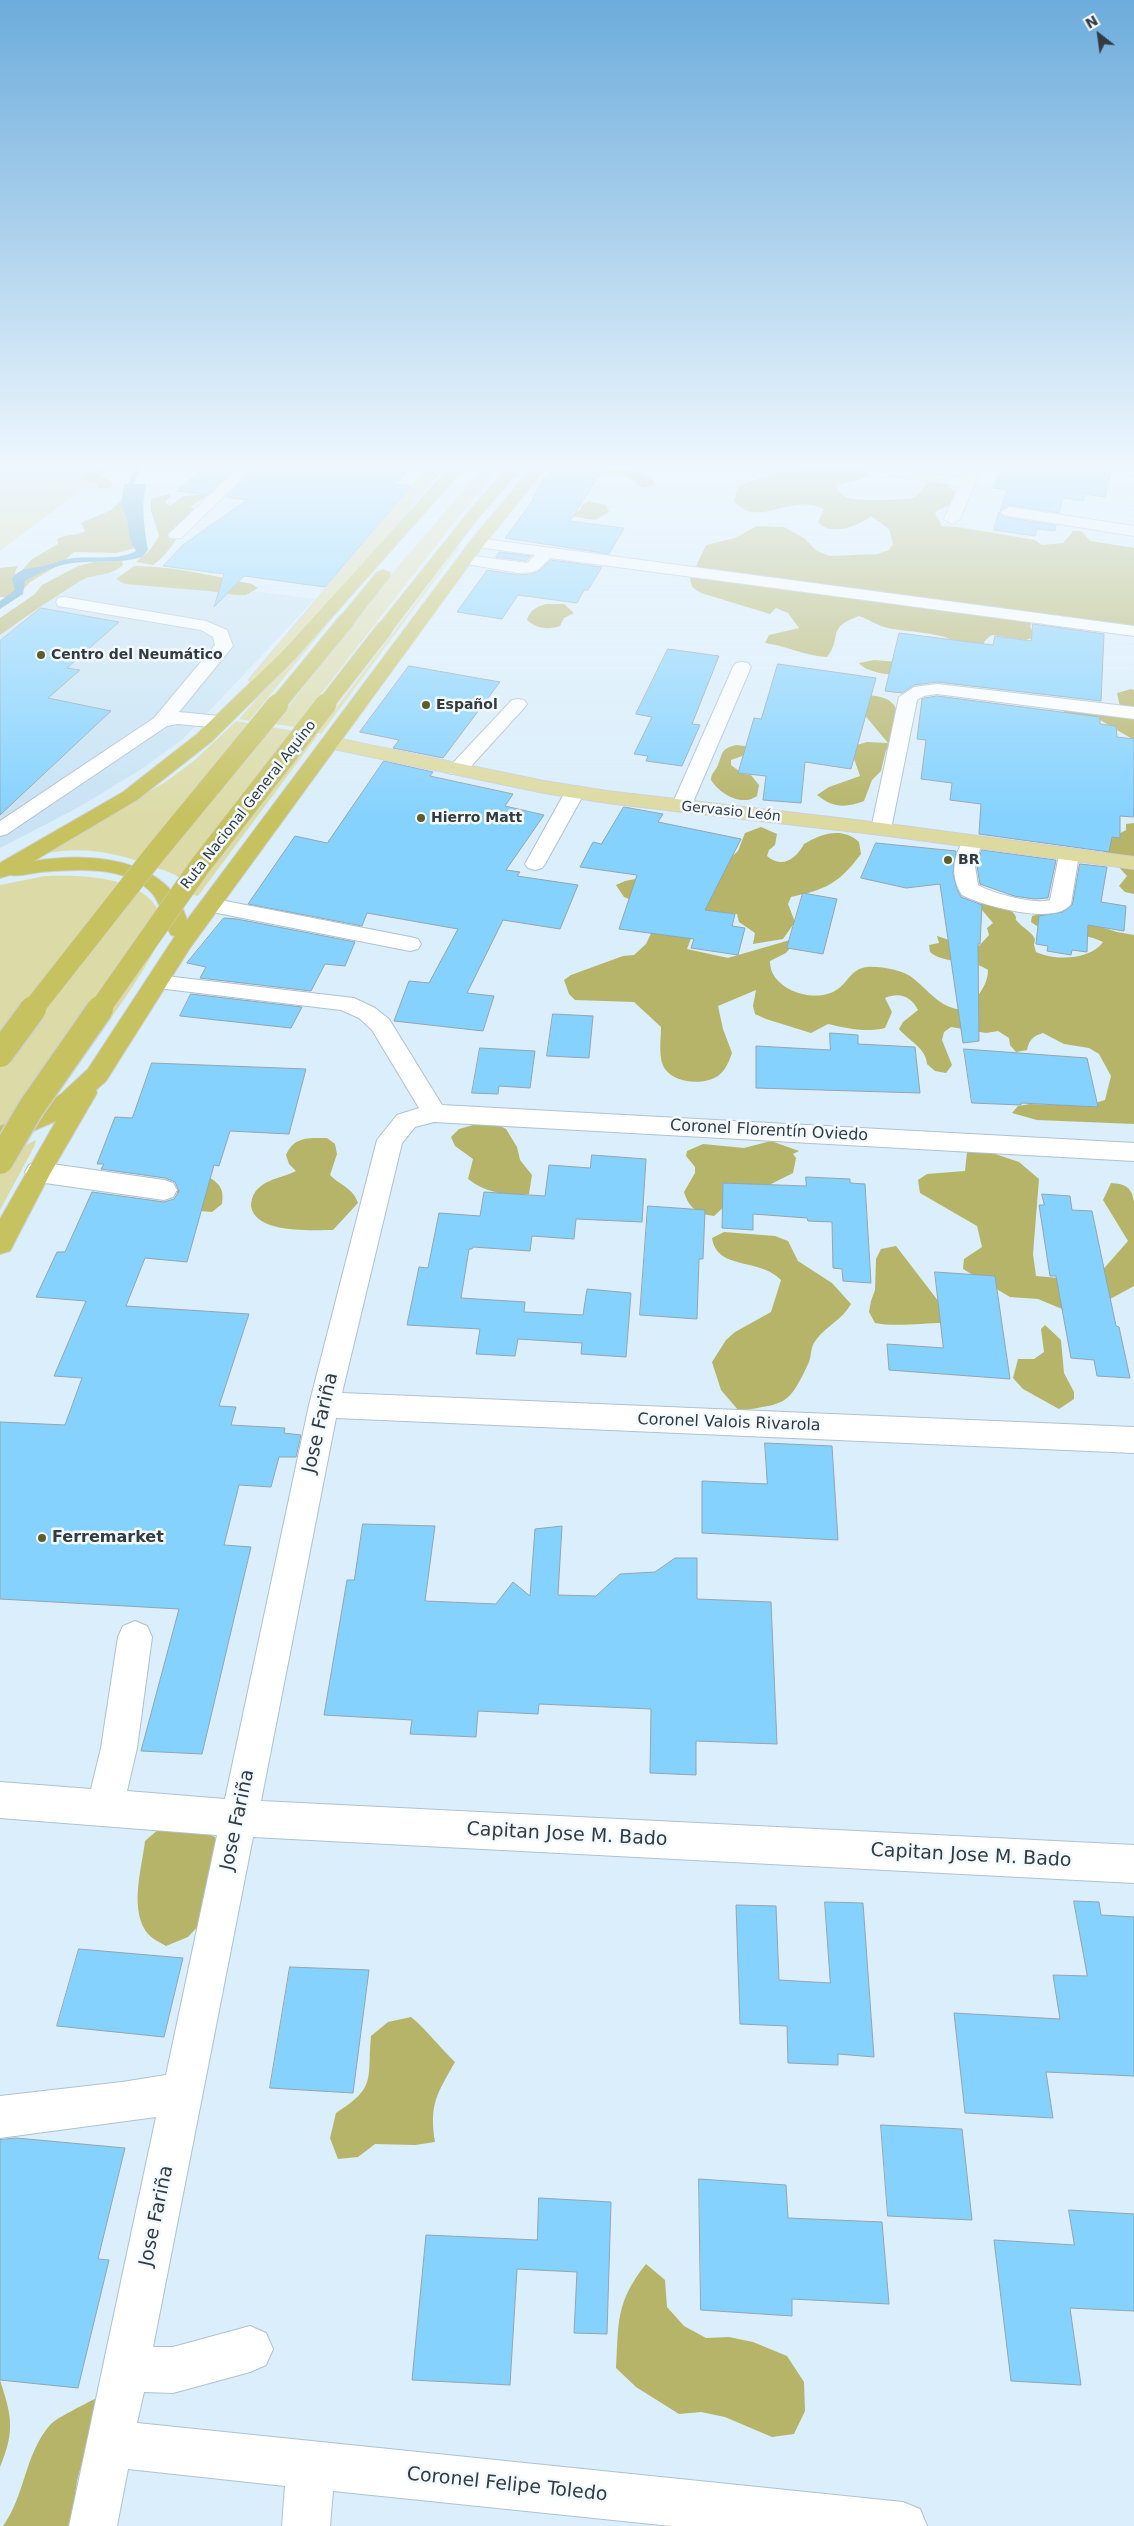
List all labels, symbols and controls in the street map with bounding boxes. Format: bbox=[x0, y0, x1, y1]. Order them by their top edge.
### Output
north arrow bbox=[1074, 10, 1124, 60]
text: N bbox=[1082, 12, 1101, 32]
place label: Centro del Neumático bbox=[51, 647, 223, 663]
marker: Centro del Neumático bbox=[35, 649, 47, 661]
place label: Español bbox=[436, 697, 498, 713]
marker: Español bbox=[420, 699, 432, 711]
street label: Ruta Nacional General Aquino bbox=[178, 717, 320, 893]
street label: Gervasio León bbox=[680, 798, 782, 826]
place label: Hierro Matt bbox=[431, 810, 522, 826]
marker: Hierro Matt bbox=[415, 812, 427, 824]
place label: BR bbox=[958, 852, 979, 868]
marker: BR bbox=[942, 854, 954, 866]
street label: Coronel Florentín Oviedo bbox=[669, 1116, 869, 1146]
street label: Jose Fariña bbox=[298, 1371, 344, 1475]
street label: Coronel Valois Rivarola bbox=[637, 1410, 821, 1436]
place label: Ferremarket bbox=[52, 1528, 164, 1548]
marker: Ferremarket bbox=[36, 1532, 48, 1544]
street label: Jose Fariña bbox=[216, 1768, 260, 1872]
street label: Capitan Jose M. Bado bbox=[466, 1818, 668, 1852]
street label: Capitan Jose M. Bado bbox=[870, 1839, 1072, 1873]
street label: Jose Fariña bbox=[135, 2164, 179, 2268]
street label: Coronel Felipe Toledo bbox=[406, 2463, 608, 2507]

